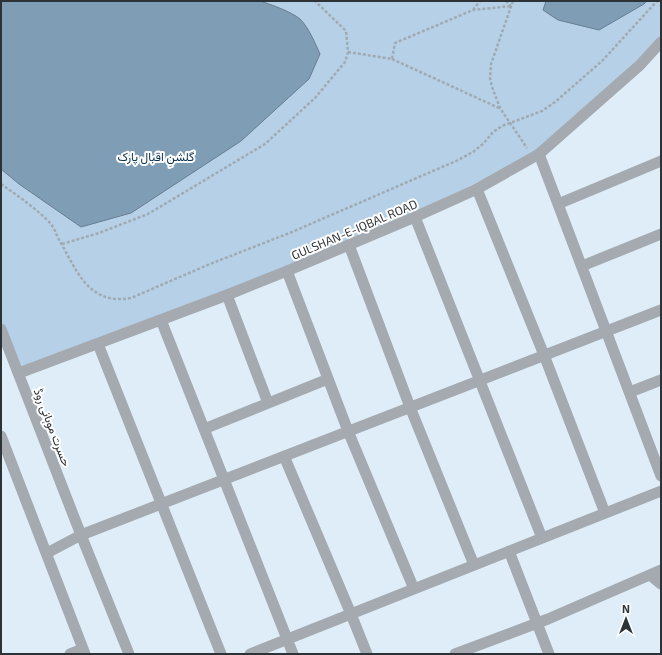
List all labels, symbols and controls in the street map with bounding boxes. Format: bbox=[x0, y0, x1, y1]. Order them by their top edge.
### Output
park label: گلشنِ اقبال پارک bbox=[118, 149, 194, 167]
street label: GULSHAN-E-IQBAL ROAD bbox=[289, 196, 419, 263]
street label: حسرت موہانی روڈ bbox=[30, 386, 74, 469]
north arrow bbox=[606, 599, 646, 639]
text: N bbox=[622, 602, 630, 615]

